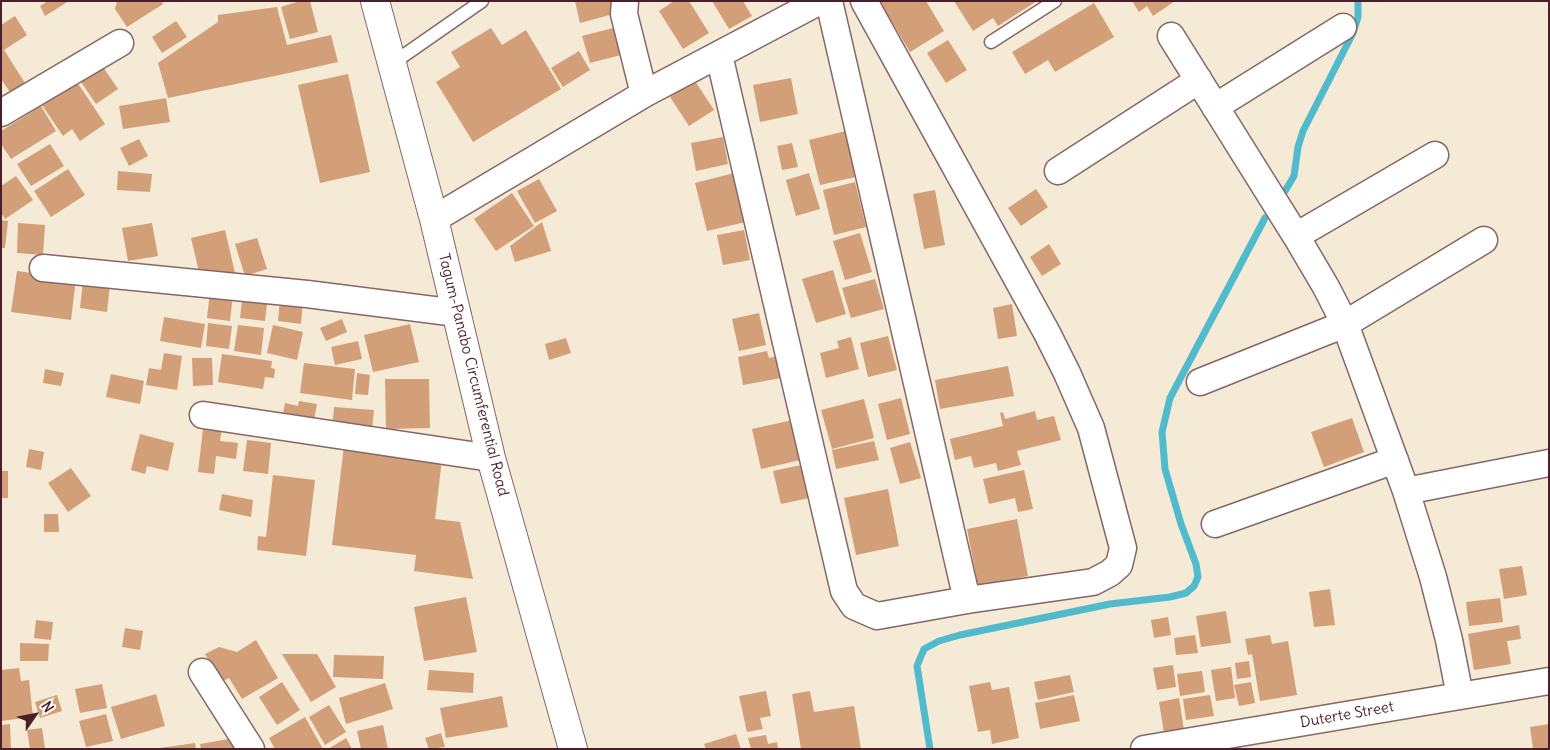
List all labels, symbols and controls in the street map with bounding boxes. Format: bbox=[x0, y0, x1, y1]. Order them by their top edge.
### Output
street label: Tagum-Panabo Circumferential Road bbox=[434, 252, 512, 498]
north arrow bbox=[10, 690, 60, 740]
text: N bbox=[37, 698, 58, 716]
street label: Duterte Street bbox=[1299, 698, 1395, 732]

